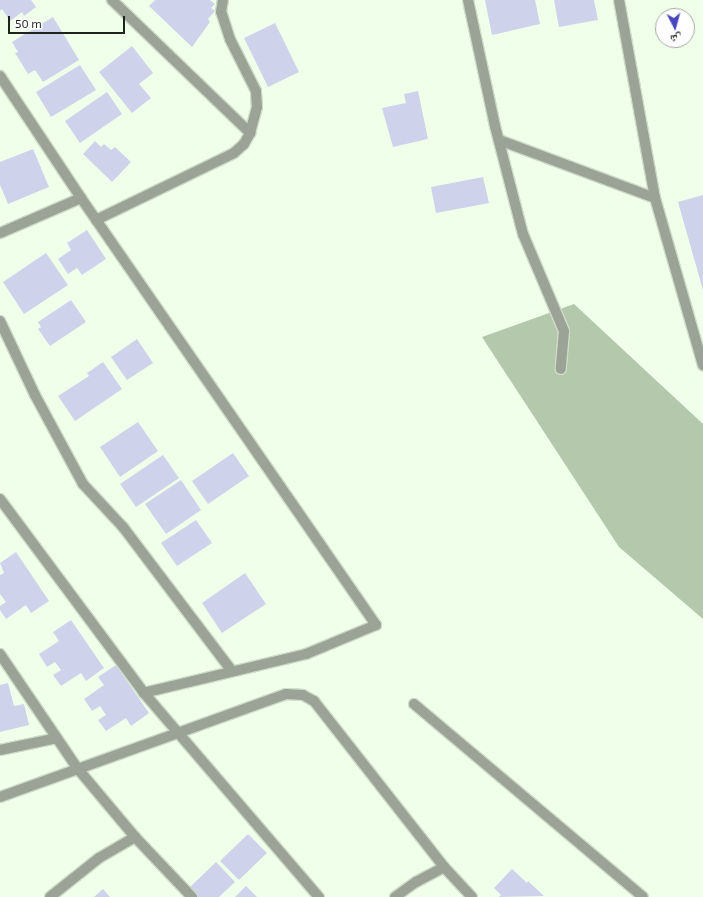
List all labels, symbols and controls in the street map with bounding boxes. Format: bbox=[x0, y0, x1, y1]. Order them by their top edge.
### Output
scale bar bbox=[10, 8, 127, 34]
north arrow bbox=[655, 8, 695, 48]
text: 50 m bbox=[15, 16, 42, 30]
text: ش bbox=[670, 32, 683, 47]

